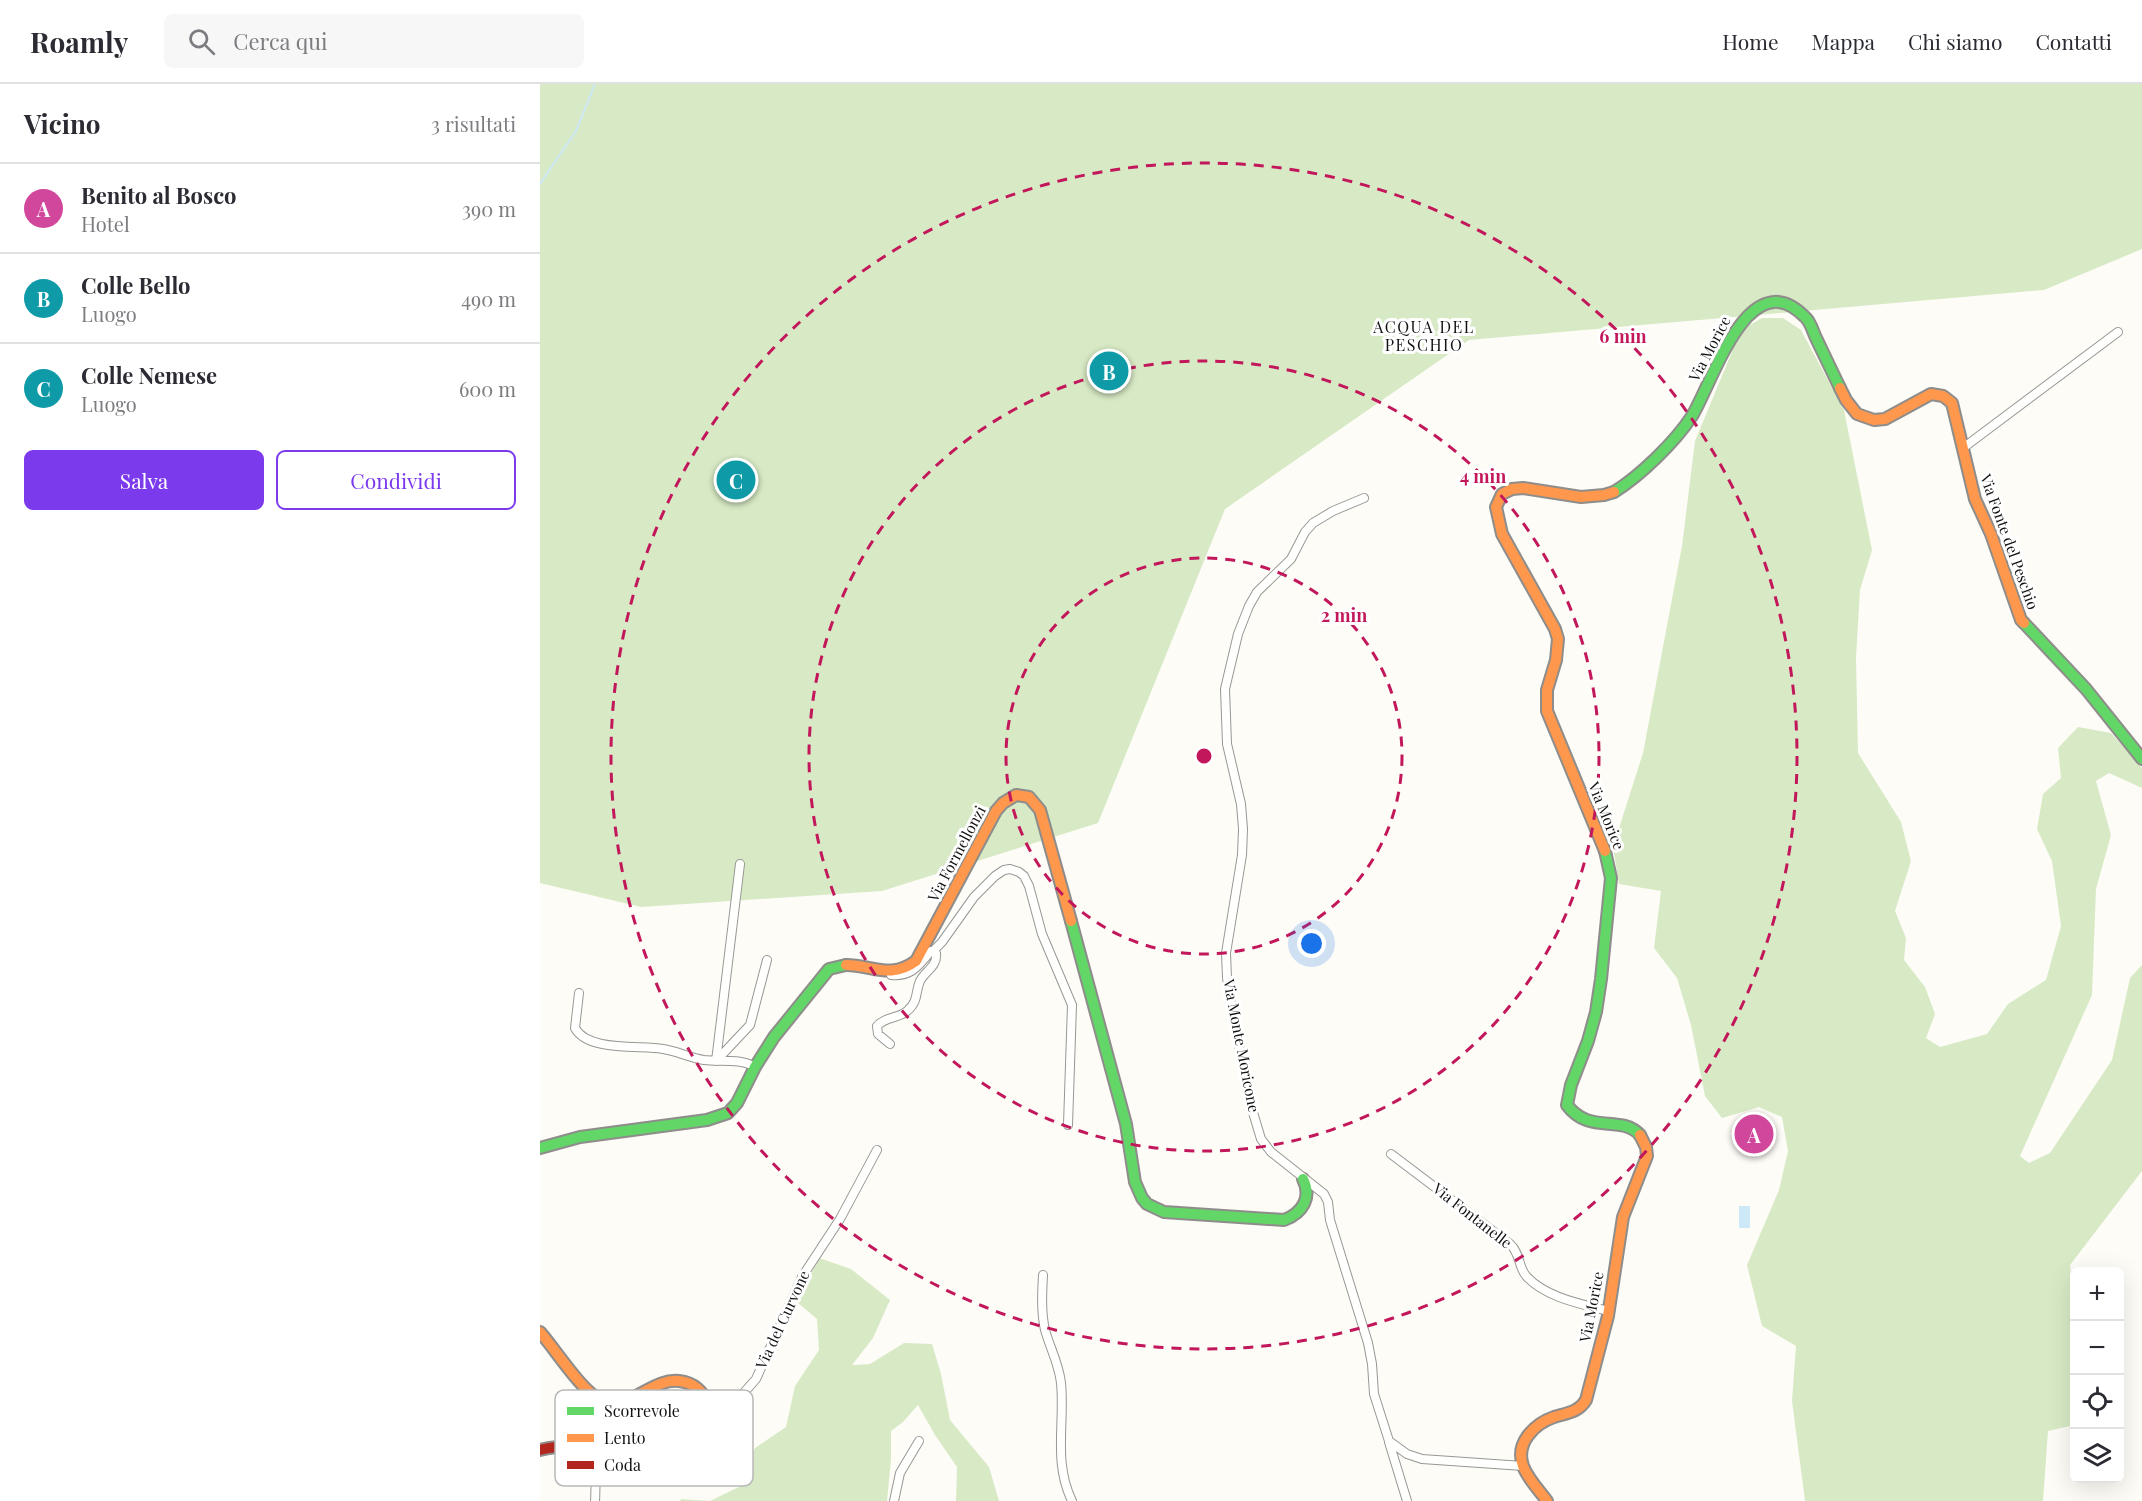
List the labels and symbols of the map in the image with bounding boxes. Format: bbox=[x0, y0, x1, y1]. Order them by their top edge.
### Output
street label: Via Morice bbox=[1683, 312, 1735, 386]
district label: ACQUA DEL PESCHIO bbox=[1372, 316, 1475, 355]
text: 6 min bbox=[1599, 324, 1647, 348]
pin: B bbox=[1090, 348, 1128, 394]
pin: C bbox=[716, 458, 756, 502]
text: 4 min bbox=[1460, 464, 1506, 488]
street label: Via Fonte del Peschio bbox=[1976, 470, 2044, 612]
text: 2 min bbox=[1321, 603, 1367, 627]
centre of rings bbox=[1194, 746, 1214, 766]
street label: Via Morice bbox=[1584, 778, 1630, 852]
street label: Via Formellonzi bbox=[922, 802, 990, 906]
your location bbox=[1297, 929, 1326, 958]
street label: Via Monte Moricone bbox=[1219, 977, 1265, 1114]
pin: A bbox=[1734, 1112, 1774, 1156]
street label: Via Fontanelle bbox=[1428, 1177, 1516, 1252]
street label: Via del Curvone bbox=[750, 1267, 814, 1373]
street label: Via Morice bbox=[1574, 1270, 1608, 1345]
legend bbox=[555, 1390, 753, 1486]
text: Scorrevole bbox=[604, 1400, 680, 1421]
text: Lento bbox=[604, 1427, 646, 1448]
text: Coda bbox=[604, 1454, 641, 1475]

